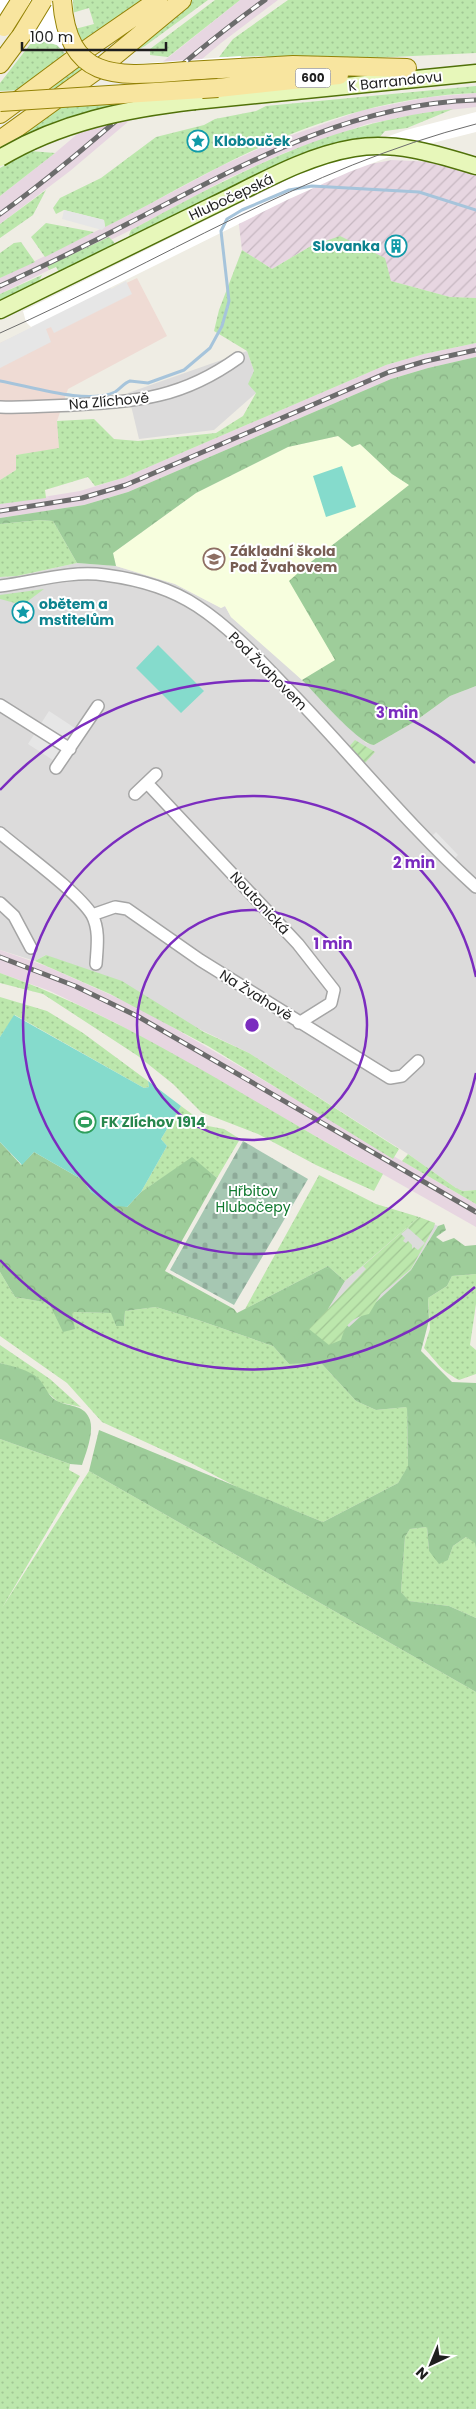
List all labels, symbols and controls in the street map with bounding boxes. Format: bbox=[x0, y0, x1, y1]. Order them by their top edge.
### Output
scale bar bbox=[22, 20, 166, 52]
text: 100 m bbox=[30, 26, 73, 47]
street label: K Barrandovu bbox=[347, 66, 443, 96]
road number: 600 bbox=[296, 68, 330, 88]
place icon: Klobouček bbox=[186, 129, 210, 153]
place label: Klobouček bbox=[214, 131, 291, 151]
street label: Hlubočepská bbox=[185, 169, 277, 225]
building icon: Slovanka bbox=[384, 234, 408, 258]
place label: Slovanka bbox=[312, 236, 380, 256]
street label: Na Zlíchově bbox=[68, 388, 150, 414]
place label: Základní škola Pod Žvahovem bbox=[230, 541, 337, 577]
school or university icon: Základní škola Pod Žvahovem bbox=[202, 547, 226, 571]
place label: obětem a mstitelům bbox=[39, 594, 114, 630]
place icon: obětem a mstitelům bbox=[11, 600, 35, 624]
street label: Pod Žvahovem bbox=[224, 627, 312, 715]
text: 3 min bbox=[376, 702, 418, 723]
text: 2 min bbox=[393, 852, 435, 873]
street label: Noutonická bbox=[226, 867, 294, 939]
text: 1 min bbox=[313, 933, 353, 954]
street label: Na Žvahově bbox=[216, 965, 297, 1025]
centre of rings bbox=[243, 1016, 261, 1034]
sports icon: FK Zlíchov 1914 bbox=[73, 1110, 97, 1134]
place label: FK Zlíchov 1914 bbox=[101, 1112, 206, 1132]
park label: Hřbitov Hlubočepy bbox=[215, 1181, 291, 1217]
north arrow bbox=[406, 2339, 456, 2389]
text: N bbox=[411, 2363, 433, 2384]

